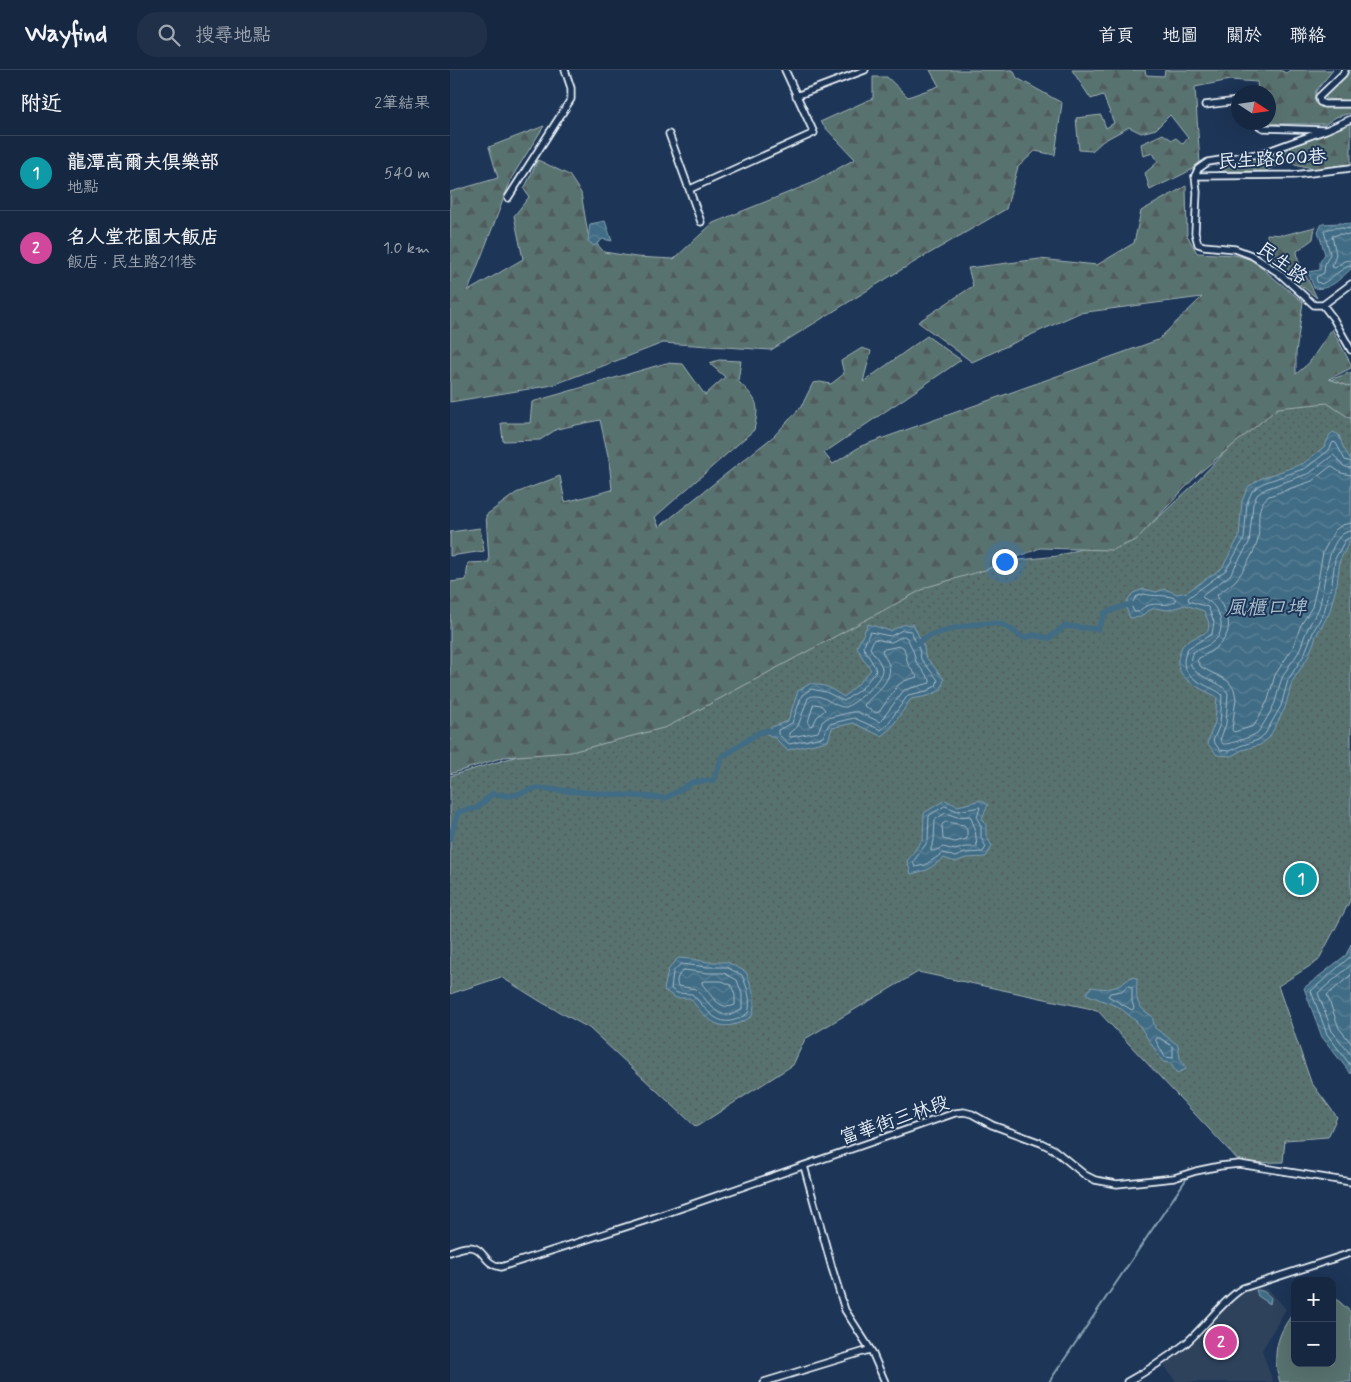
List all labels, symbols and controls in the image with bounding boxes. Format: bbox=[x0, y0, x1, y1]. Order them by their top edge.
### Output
search box bbox=[137, 12, 487, 57]
text: Wayfind bbox=[25, 19, 107, 50]
icon: search bbox=[155, 21, 183, 49]
text: 搜尋地點 bbox=[195, 23, 271, 48]
text: 首頁 bbox=[1098, 24, 1134, 48]
text: 地圖 bbox=[1162, 24, 1198, 48]
text: 關於 bbox=[1226, 24, 1262, 48]
text: 聯絡 bbox=[1290, 24, 1326, 48]
north arrow bbox=[1231, 85, 1276, 130]
text: 附近 bbox=[20, 90, 62, 118]
text: 2筆結果 bbox=[374, 93, 430, 114]
street label: 民生路800巷 bbox=[1217, 144, 1327, 175]
text: 龍潭高爾夫俱樂部 bbox=[67, 150, 219, 175]
text: 1 bbox=[32, 163, 40, 184]
text: 540 m bbox=[384, 163, 430, 184]
text: 地點 bbox=[67, 177, 99, 198]
text: 名人堂花園大飯店 bbox=[67, 225, 219, 250]
street label: 民生路 bbox=[1252, 236, 1313, 290]
text: 2 bbox=[32, 238, 40, 259]
text: 1.0 km bbox=[383, 238, 430, 259]
text: 飯店 · 民生路211巷 bbox=[67, 252, 196, 273]
your location bbox=[992, 549, 1018, 575]
water label: 風櫃口埤 bbox=[1226, 595, 1308, 622]
pin: 1 bbox=[1285, 860, 1317, 898]
street label: 富華街三林段 bbox=[837, 1090, 952, 1151]
map controls bbox=[1291, 1277, 1336, 1367]
button: + bbox=[1291, 1277, 1336, 1322]
button: − bbox=[1291, 1322, 1336, 1367]
pin: 2 bbox=[1205, 1323, 1237, 1361]

